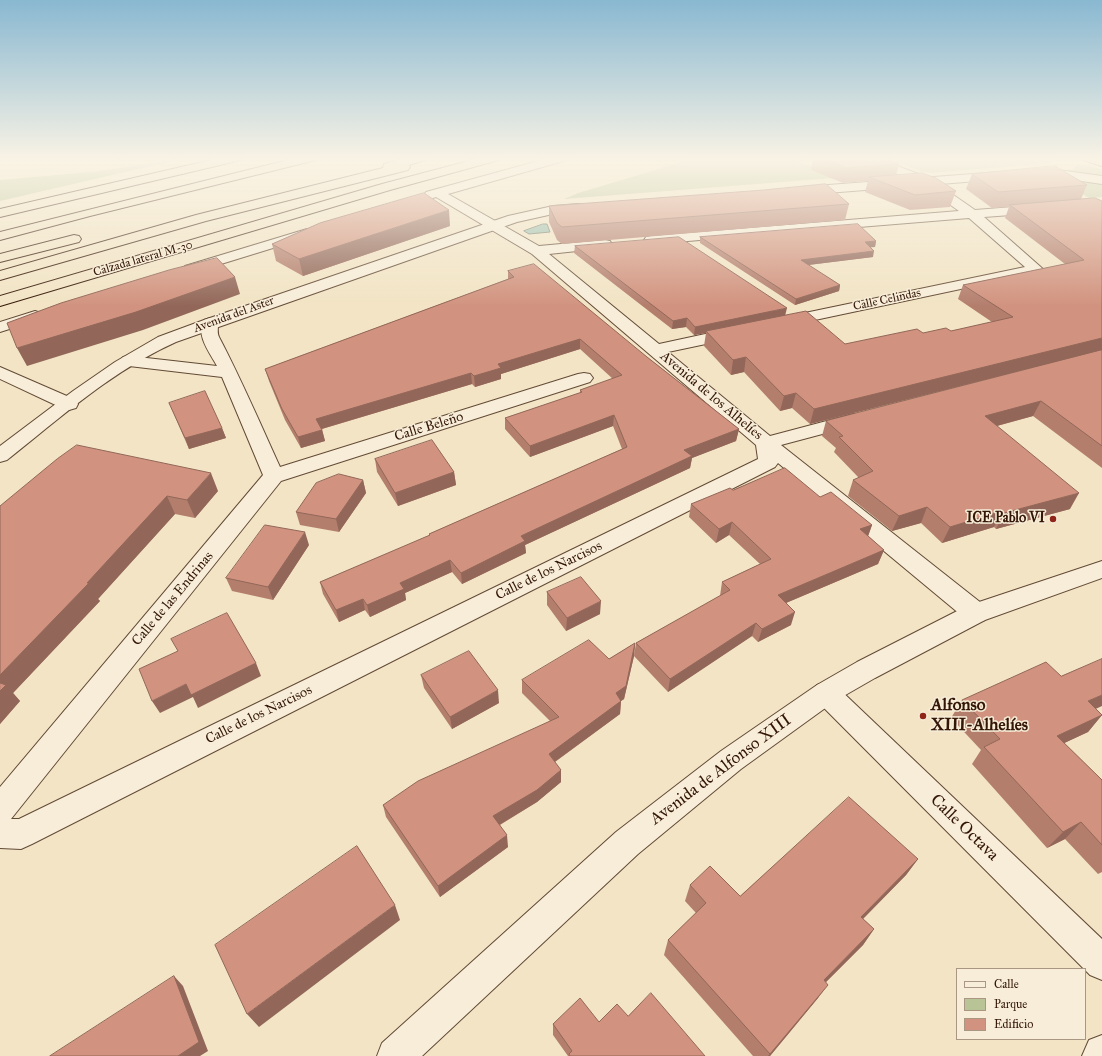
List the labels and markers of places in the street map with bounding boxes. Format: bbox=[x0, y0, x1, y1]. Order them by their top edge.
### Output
place label: ICE Pablo VI bbox=[967, 511, 1045, 527]
marker: ICE Pablo VI bbox=[1048, 514, 1058, 524]
place label: Alfonso XIII-Alhelíes bbox=[931, 696, 1028, 736]
marker: Alfonso XIII-Alhelíes bbox=[918, 711, 928, 721]

